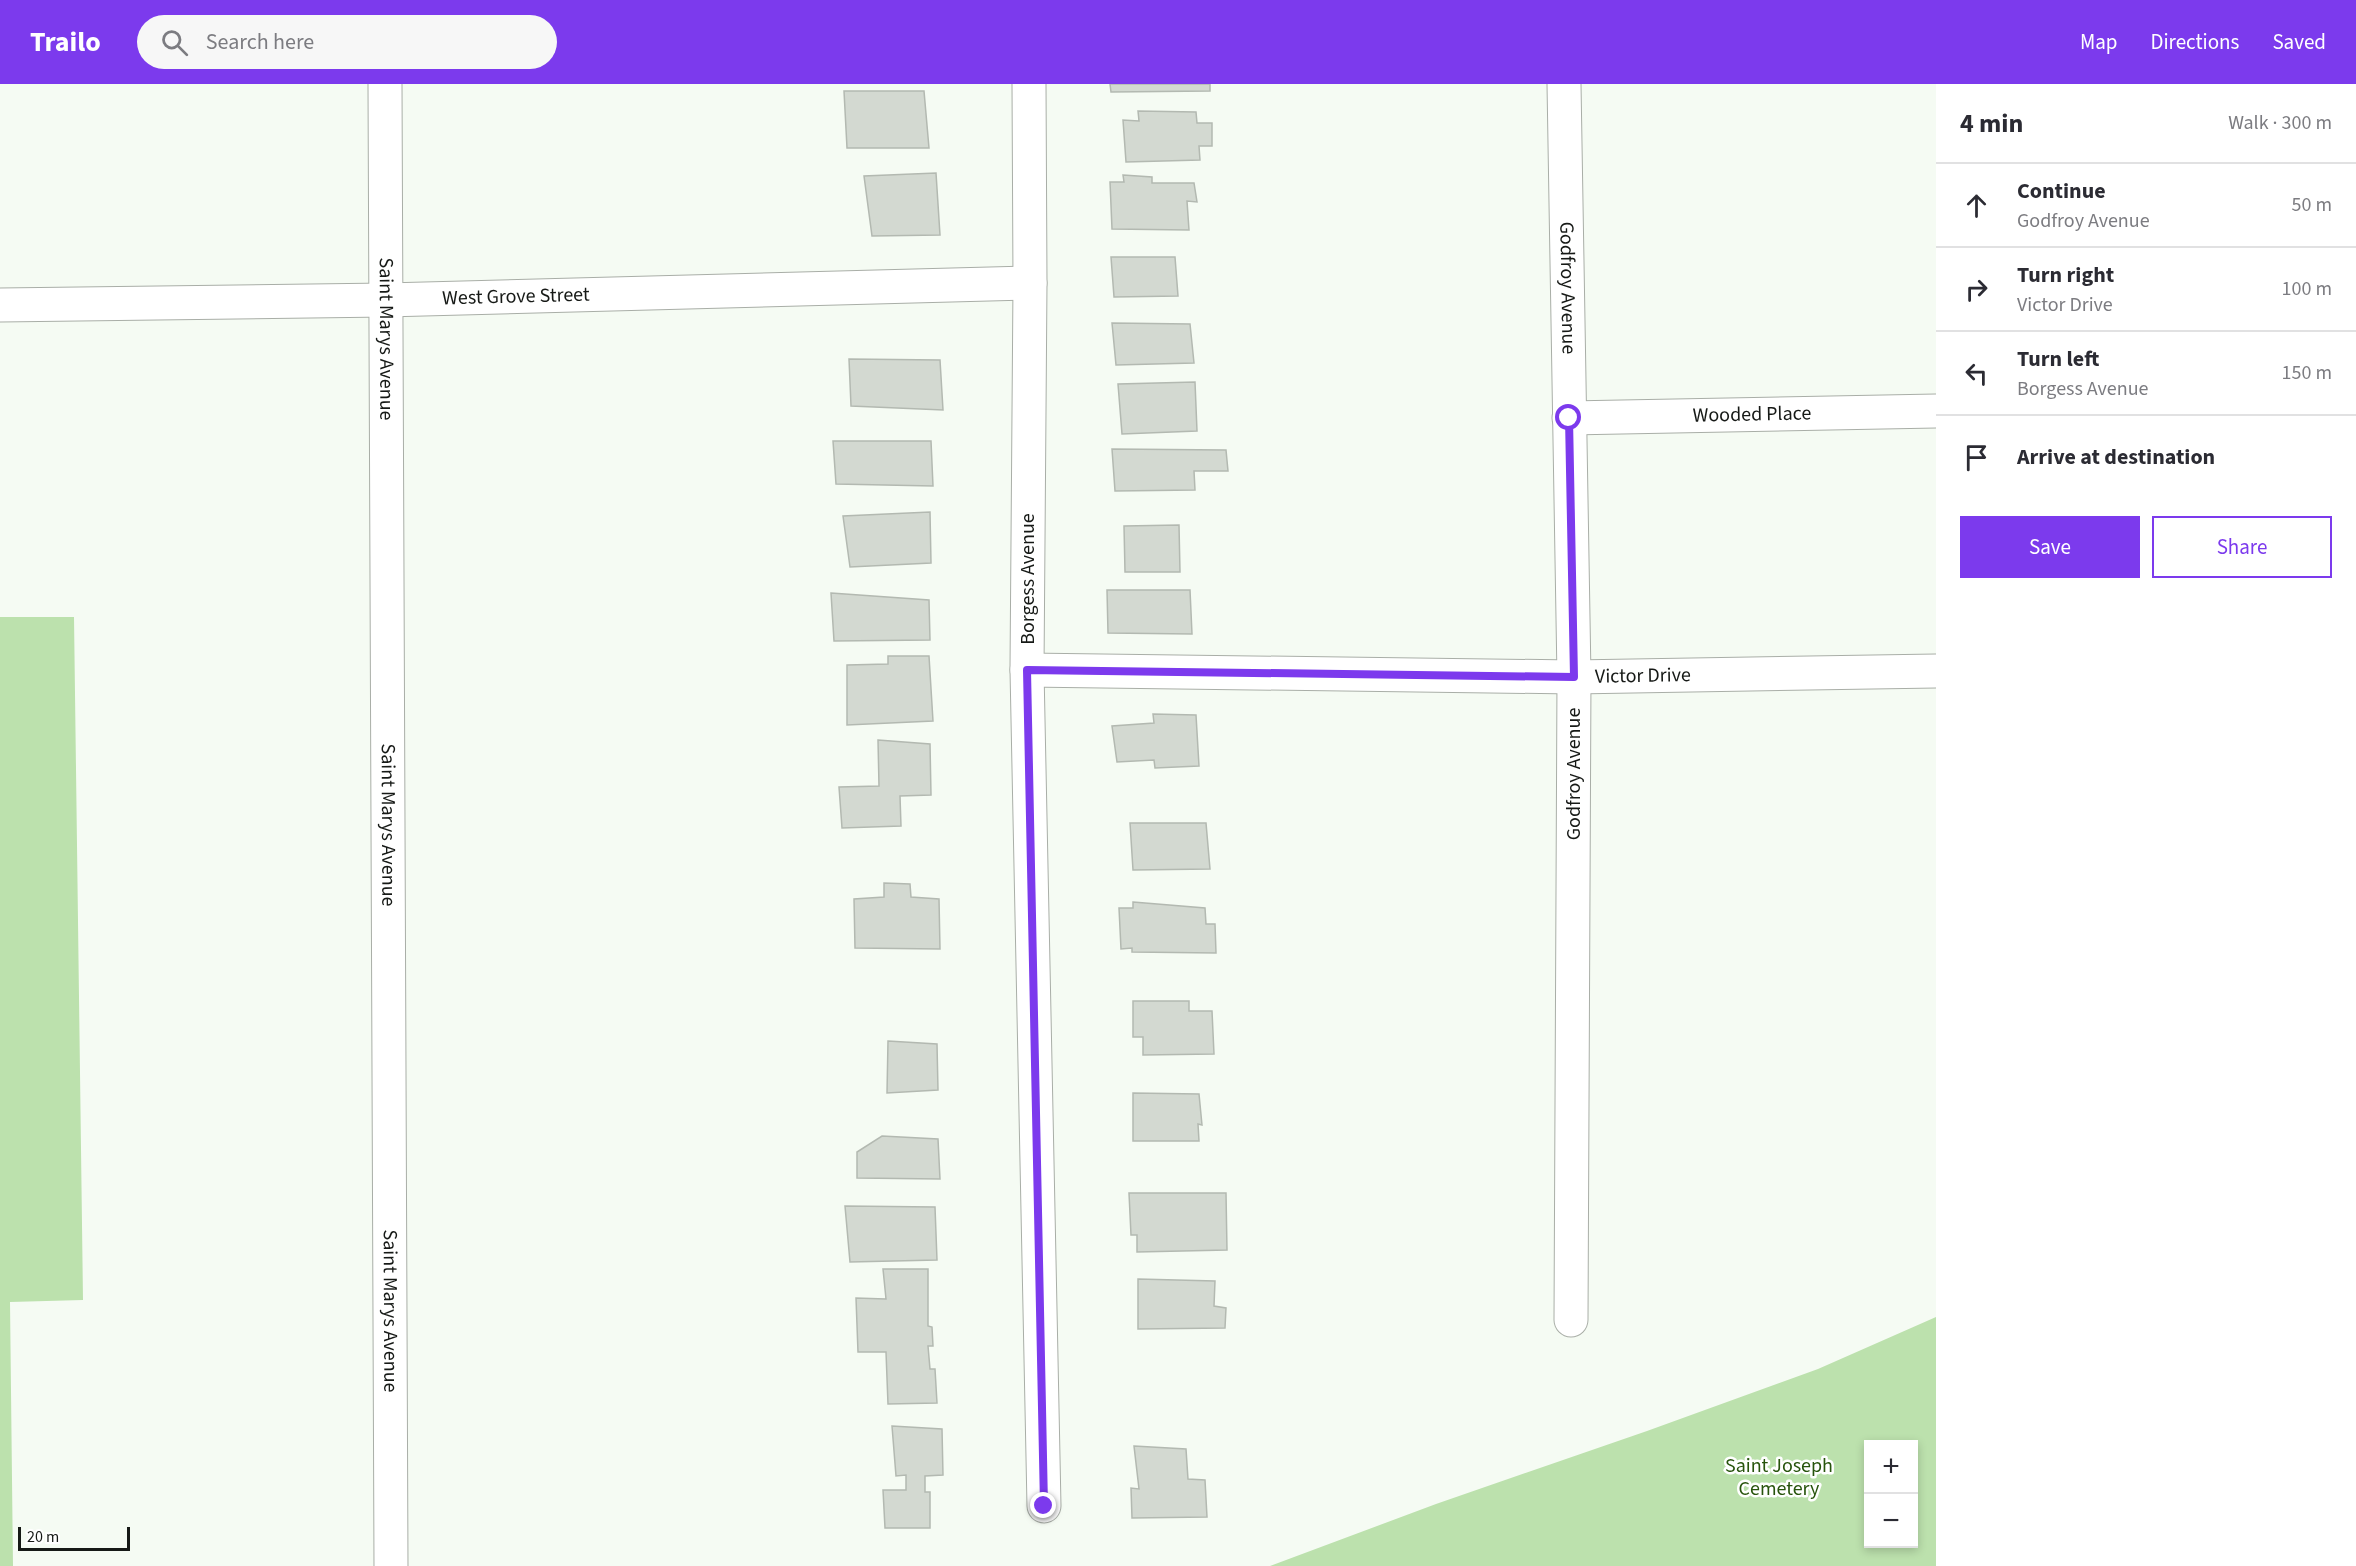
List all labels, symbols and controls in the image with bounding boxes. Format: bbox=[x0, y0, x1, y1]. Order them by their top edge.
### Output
search box bbox=[137, 15, 557, 69]
text: Trailo bbox=[30, 22, 101, 62]
icon: search bbox=[158, 26, 191, 59]
text: Search here bbox=[206, 26, 314, 58]
text: Map bbox=[2080, 27, 2118, 57]
text: Directions bbox=[2151, 27, 2239, 57]
text: Saved bbox=[2272, 27, 2326, 57]
text: 4 min bbox=[1960, 105, 2023, 142]
text: Walk · 300 m bbox=[2228, 109, 2332, 137]
text: Continue bbox=[2017, 175, 2106, 207]
icon: ahead bbox=[1960, 189, 1993, 222]
text: 50 m bbox=[2292, 191, 2332, 219]
text: Godfroy Avenue bbox=[2017, 207, 2150, 235]
street label: Godfroy Avenue bbox=[1552, 221, 1583, 355]
street label: Saint Marys Avenue bbox=[372, 257, 400, 421]
text: Turn right bbox=[2017, 259, 2114, 291]
icon: right bbox=[1960, 273, 1993, 306]
text: 100 m bbox=[2282, 275, 2332, 303]
street label: West Grove Street bbox=[442, 281, 590, 313]
text: Victor Drive bbox=[2017, 291, 2113, 319]
text: Turn left bbox=[2017, 343, 2099, 375]
icon: left bbox=[1960, 357, 1993, 390]
text: 150 m bbox=[2282, 359, 2332, 387]
text: Borgess Avenue bbox=[2017, 375, 2148, 403]
street label: Wooded Place bbox=[1692, 399, 1812, 430]
route start bbox=[1555, 404, 1581, 430]
icon: arrive bbox=[1960, 441, 1993, 474]
text: Arrive at destination bbox=[2017, 441, 2215, 473]
street label: Borgess Avenue bbox=[1014, 513, 1042, 645]
button: Save bbox=[1960, 516, 2140, 578]
button: Share bbox=[2152, 516, 2332, 578]
street label: Victor Drive bbox=[1595, 661, 1691, 691]
street label: Godfroy Avenue bbox=[1560, 708, 1588, 840]
street label: Saint Marys Avenue bbox=[374, 743, 402, 907]
street label: Saint Marys Avenue bbox=[376, 1229, 404, 1393]
map controls bbox=[1864, 1440, 1918, 1548]
button: + bbox=[1864, 1440, 1918, 1494]
park label: Saint Joseph Cemetery bbox=[1725, 1452, 1833, 1503]
route end bbox=[1030, 1492, 1056, 1518]
button: − bbox=[1864, 1494, 1918, 1548]
scale bar bbox=[18, 1524, 130, 1552]
text: 20 m bbox=[27, 1526, 59, 1548]

